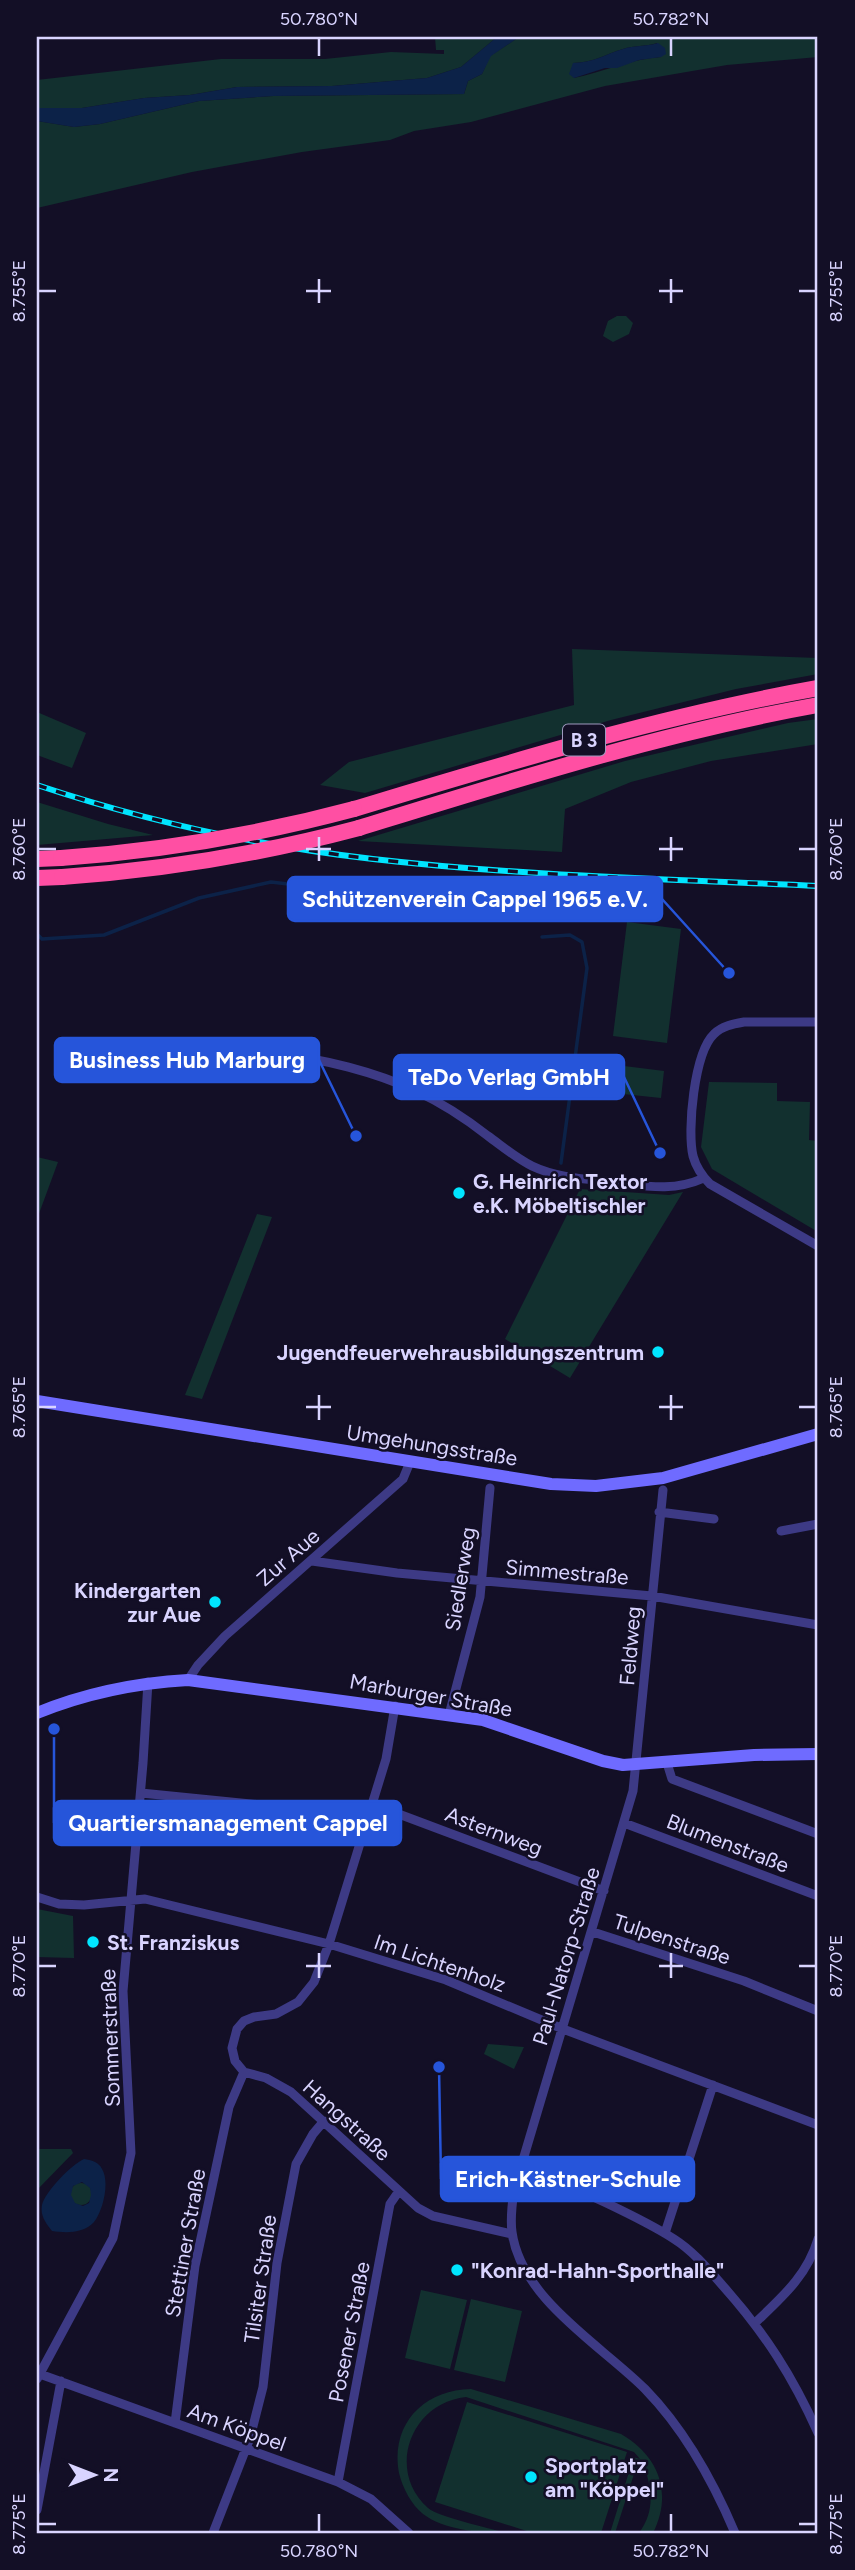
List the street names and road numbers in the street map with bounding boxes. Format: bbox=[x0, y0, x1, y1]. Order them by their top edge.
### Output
road number: B 3 bbox=[563, 724, 605, 755]
street label: Umgehungsstraße bbox=[345, 1419, 519, 1471]
street label: Zur Aue bbox=[252, 1523, 324, 1591]
street label: Siedlerweg bbox=[439, 1525, 481, 1633]
street label: Simmestraße bbox=[504, 1554, 630, 1590]
street label: Feldweg bbox=[614, 1605, 646, 1687]
street label: Marburger Straße bbox=[348, 1668, 514, 1722]
street label: Asternweg bbox=[442, 1801, 546, 1861]
street label: Blumenstraße bbox=[663, 1808, 793, 1878]
street label: Paul-Natorp-Straße bbox=[527, 1864, 605, 2048]
street label: Tulpenstraße bbox=[610, 1908, 734, 1970]
street label: Im Lichtenholz bbox=[371, 1929, 509, 1997]
street label: Sommerstraße bbox=[95, 1968, 125, 2108]
street label: Hangstraße bbox=[298, 2074, 396, 2166]
street label: Stettiner Straße bbox=[160, 2167, 210, 2319]
street label: Tilsiter Straße bbox=[239, 2213, 281, 2345]
street label: Posener Straße bbox=[323, 2260, 375, 2404]
street label: Am Köppel bbox=[184, 2398, 290, 2456]

